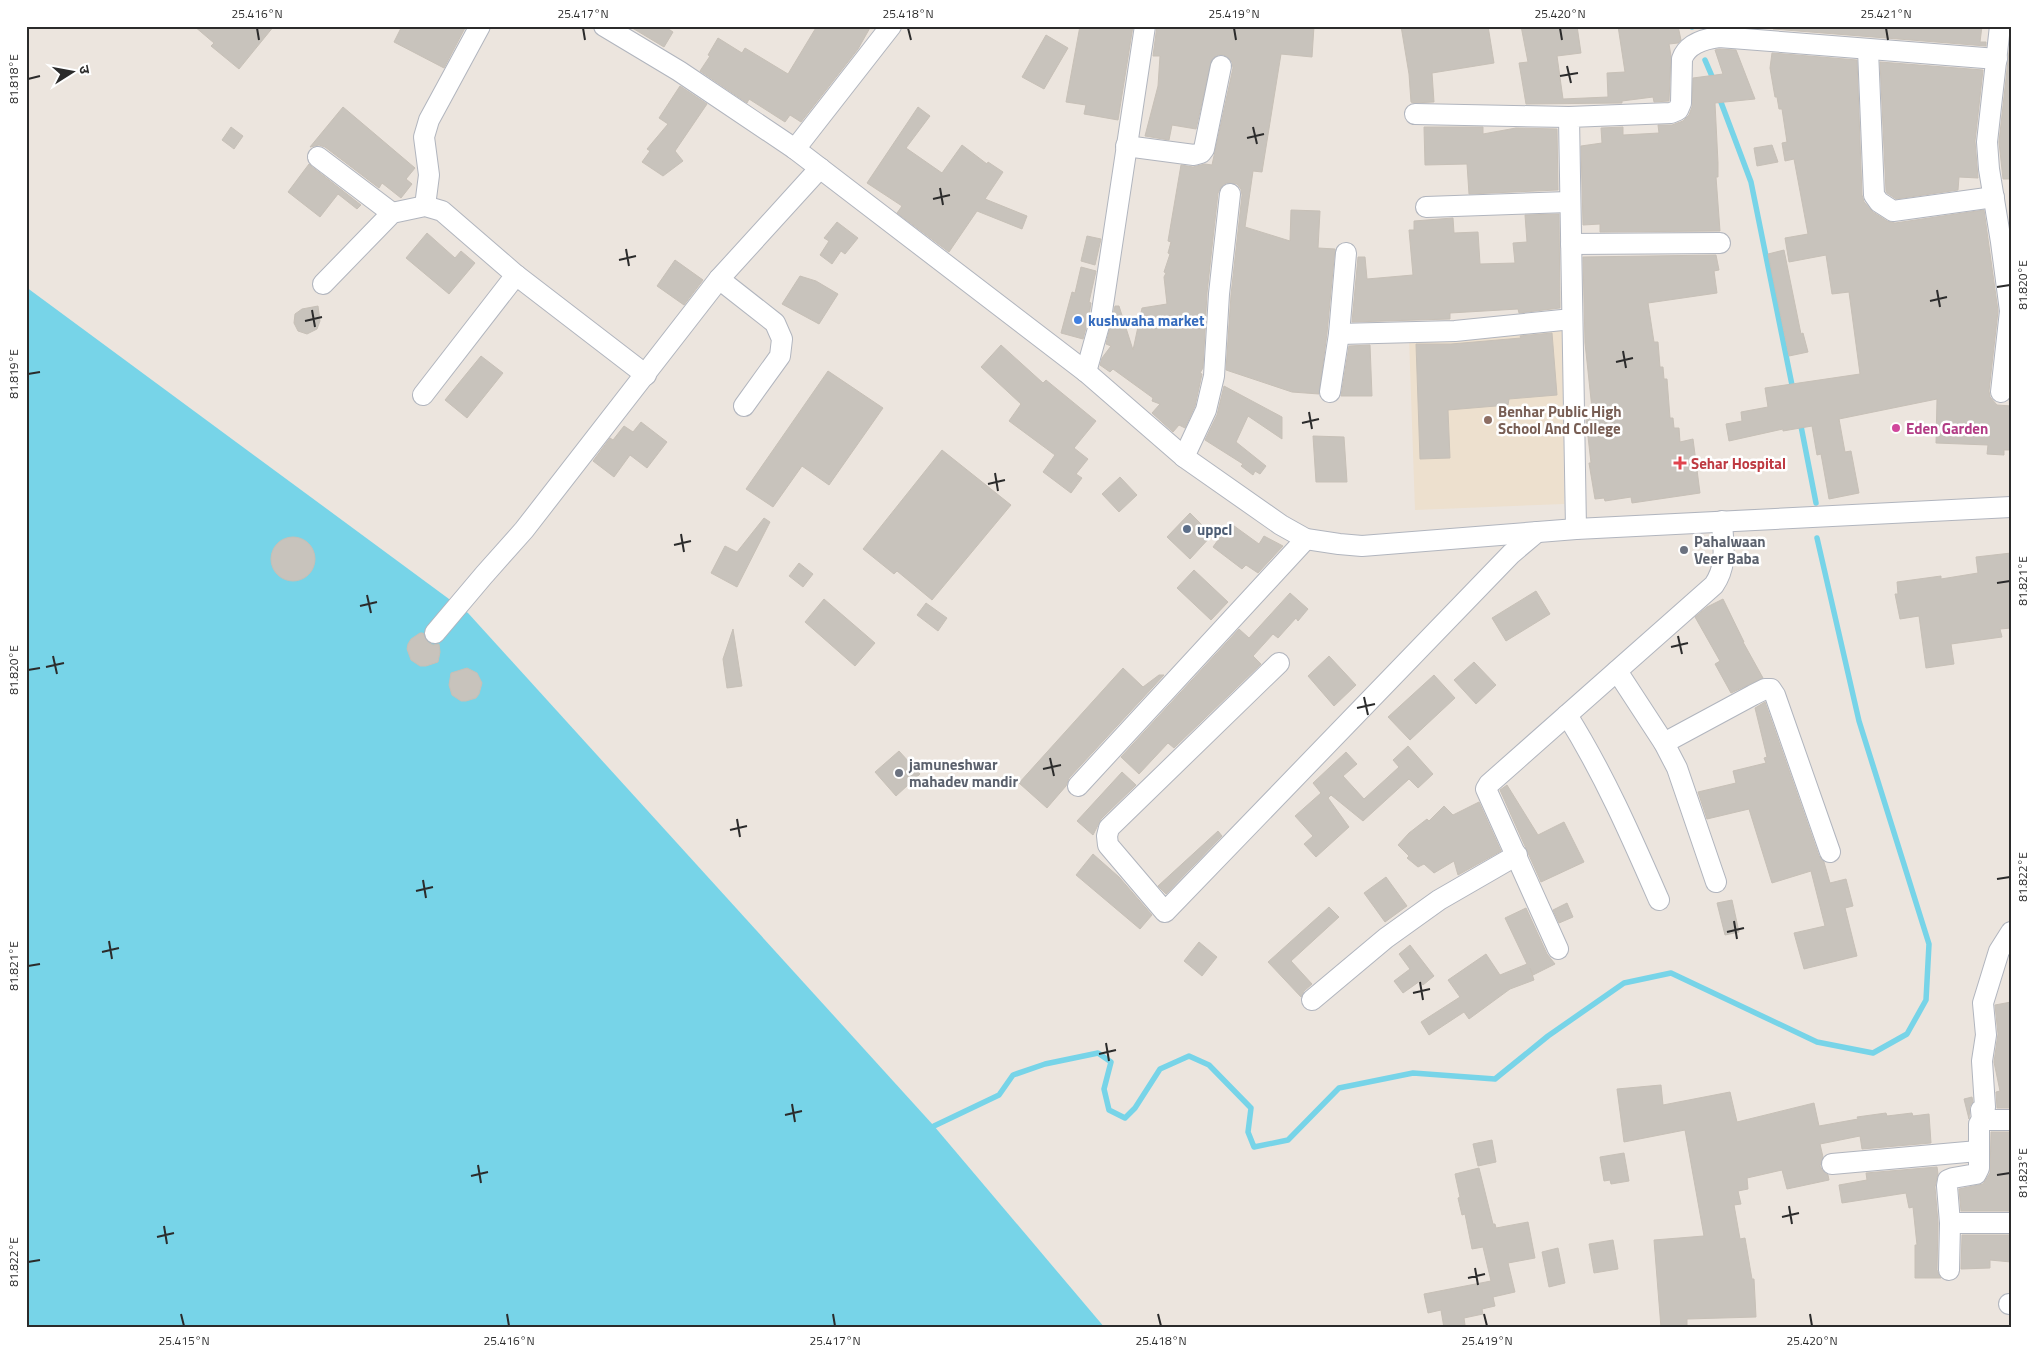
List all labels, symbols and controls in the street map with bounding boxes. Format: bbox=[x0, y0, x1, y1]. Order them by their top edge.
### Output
text: 25.416°N bbox=[231, 4, 283, 23]
text: 25.417°N bbox=[557, 4, 609, 23]
text: 25.418°N bbox=[882, 4, 934, 23]
text: 25.419°N bbox=[1208, 4, 1260, 23]
text: 25.420°N bbox=[1534, 4, 1586, 23]
text: 25.421°N bbox=[1860, 4, 1912, 23]
north arrow bbox=[48, 48, 98, 98]
text: 81.818°E bbox=[4, 54, 23, 104]
text: उ bbox=[74, 63, 96, 76]
text: 81.820°E bbox=[2013, 260, 2032, 310]
place label: kushwaha market bbox=[1088, 309, 1205, 332]
marker: kushwaha market bbox=[1072, 314, 1084, 326]
text: 81.819°E bbox=[4, 349, 23, 399]
place label: Benhar Public High School And College bbox=[1498, 400, 1621, 440]
marker: Benhar Public High School And College bbox=[1482, 414, 1494, 426]
place label: Eden Garden bbox=[1906, 417, 1988, 440]
marker: Eden Garden bbox=[1890, 422, 1902, 434]
place label: Sehar Hospital bbox=[1691, 452, 1786, 475]
marker: Sehar Hospital bbox=[1673, 456, 1687, 470]
place label: uppcl bbox=[1197, 518, 1232, 541]
marker: uppcl bbox=[1181, 523, 1193, 535]
place label: Pahalwaan Veer Baba bbox=[1694, 530, 1766, 570]
marker: Pahalwaan Veer Baba bbox=[1678, 544, 1690, 556]
text: 81.821°E bbox=[2013, 556, 2032, 606]
text: 81.820°E bbox=[4, 645, 23, 695]
place label: jamuneshwar mahadev mandir bbox=[908, 753, 1018, 793]
marker: jamuneshwar mahadev mandir bbox=[893, 767, 905, 779]
text: 81.822°E bbox=[2013, 852, 2032, 902]
text: 81.821°E bbox=[4, 941, 23, 991]
text: 81.823°E bbox=[2013, 1148, 2032, 1198]
text: 81.822°E bbox=[4, 1237, 23, 1287]
text: 25.415°N bbox=[158, 1331, 210, 1350]
text: 25.416°N bbox=[483, 1331, 535, 1350]
text: 25.417°N bbox=[809, 1331, 861, 1350]
text: 25.418°N bbox=[1135, 1331, 1187, 1350]
text: 25.419°N bbox=[1461, 1331, 1513, 1350]
text: 25.420°N bbox=[1786, 1331, 1838, 1350]

